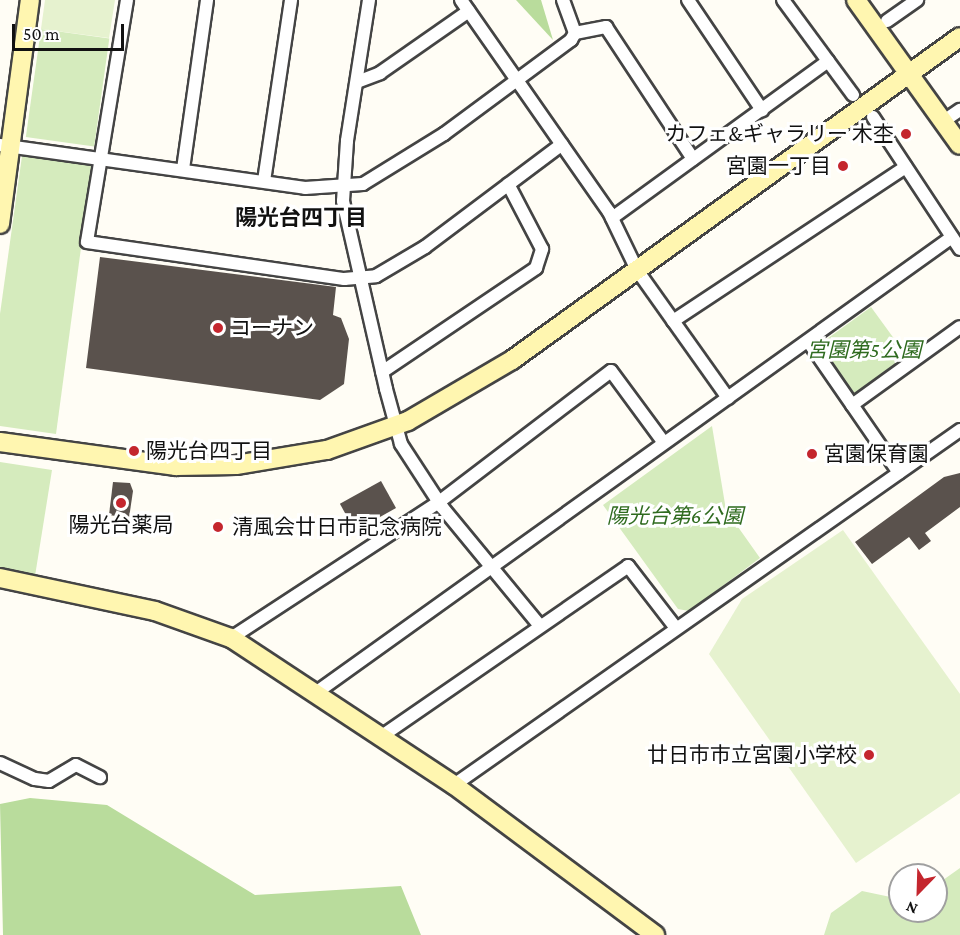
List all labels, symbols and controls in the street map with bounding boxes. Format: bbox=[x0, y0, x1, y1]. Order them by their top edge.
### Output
scale bar bbox=[15, 12, 128, 50]
text: 50 m bbox=[23, 24, 60, 44]
place label: カフェ&ギャラリー 木杢 bbox=[665, 121, 894, 147]
marker: カフェ&ギャラリー 木杢 bbox=[899, 127, 913, 141]
place label: 宮園一丁目 bbox=[726, 153, 831, 179]
marker: 宮園一丁目 bbox=[836, 159, 850, 173]
district label: 陽光台四丁目 bbox=[235, 205, 367, 231]
place label: コーナン bbox=[230, 315, 314, 341]
marker: コーナン bbox=[211, 321, 225, 335]
park label: 宮園第5公園 bbox=[807, 337, 921, 363]
place label: 陽光台四丁目 bbox=[146, 438, 272, 464]
place label: 宮園保育園 bbox=[824, 441, 929, 467]
marker: 陽光台四丁目 bbox=[127, 444, 141, 458]
marker: 宮園保育園 bbox=[805, 447, 819, 461]
marker: 陽光台薬局 bbox=[114, 496, 128, 510]
park label: 陽光台第6公園 bbox=[607, 503, 743, 529]
place label: 陽光台薬局 bbox=[69, 512, 173, 538]
place label: 清風会廿日市記念病院 bbox=[232, 514, 442, 540]
marker: 清風会廿日市記念病院 bbox=[209, 518, 227, 536]
place label: 廿日市市立宮園小学校 bbox=[647, 742, 857, 768]
marker: 廿日市市立宮園小学校 bbox=[862, 748, 876, 762]
north arrow bbox=[888, 863, 948, 923]
text: N bbox=[903, 898, 920, 918]

